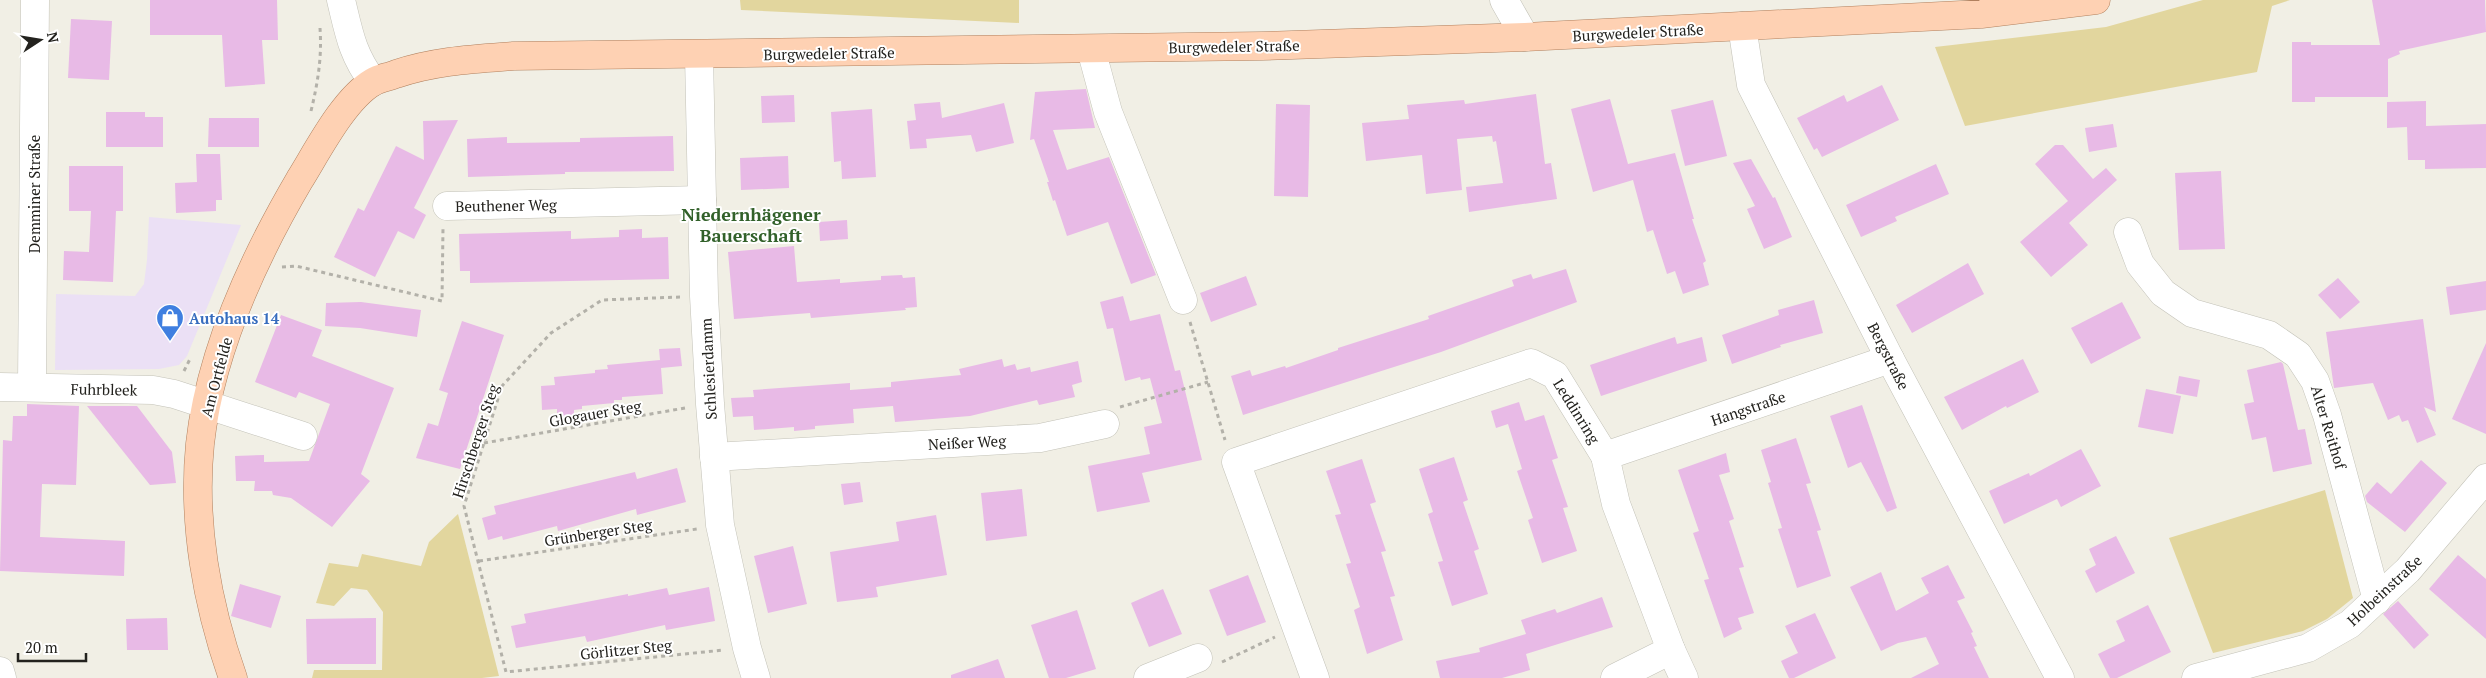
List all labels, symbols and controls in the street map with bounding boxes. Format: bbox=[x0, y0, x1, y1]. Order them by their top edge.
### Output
north arrow bbox=[15, 15, 65, 65]
street label: Burgwedeler Straße bbox=[1572, 19, 1704, 45]
text: N bbox=[43, 30, 64, 45]
street label: Burgwedeler Straße bbox=[1168, 35, 1300, 57]
street label: Burgwedeler Straße bbox=[763, 42, 895, 64]
street label: Demminer Straße bbox=[24, 135, 44, 253]
street label: Beuthener Weg bbox=[455, 194, 558, 216]
district label: Niedernhägener Bauerschaft bbox=[681, 202, 821, 247]
shop icon: Autohaus 14 bbox=[155, 303, 185, 342]
place label: Autohaus 14 bbox=[189, 308, 280, 328]
street label: Schlesierdamm bbox=[695, 317, 721, 420]
street label: Bergstraße bbox=[1864, 319, 1914, 393]
street label: Am Ortfelde bbox=[196, 335, 236, 419]
street label: Leddinring bbox=[1549, 375, 1605, 448]
street label: Fuhrbleek bbox=[70, 378, 138, 400]
street label: Hirschberger Steg bbox=[447, 380, 503, 501]
street label: Alter Reithof bbox=[2307, 383, 2351, 472]
street label: Hangstraße bbox=[1708, 386, 1788, 430]
street label: Glogauer Steg bbox=[547, 395, 644, 431]
street label: Neißer Weg bbox=[928, 430, 1008, 454]
street label: Grünberger Steg bbox=[543, 513, 654, 550]
street label: Holbeinstraße bbox=[2342, 550, 2426, 630]
scale bar bbox=[18, 630, 85, 662]
street label: Görlitzer Steg bbox=[579, 634, 674, 664]
text: 20 m bbox=[25, 637, 58, 657]

